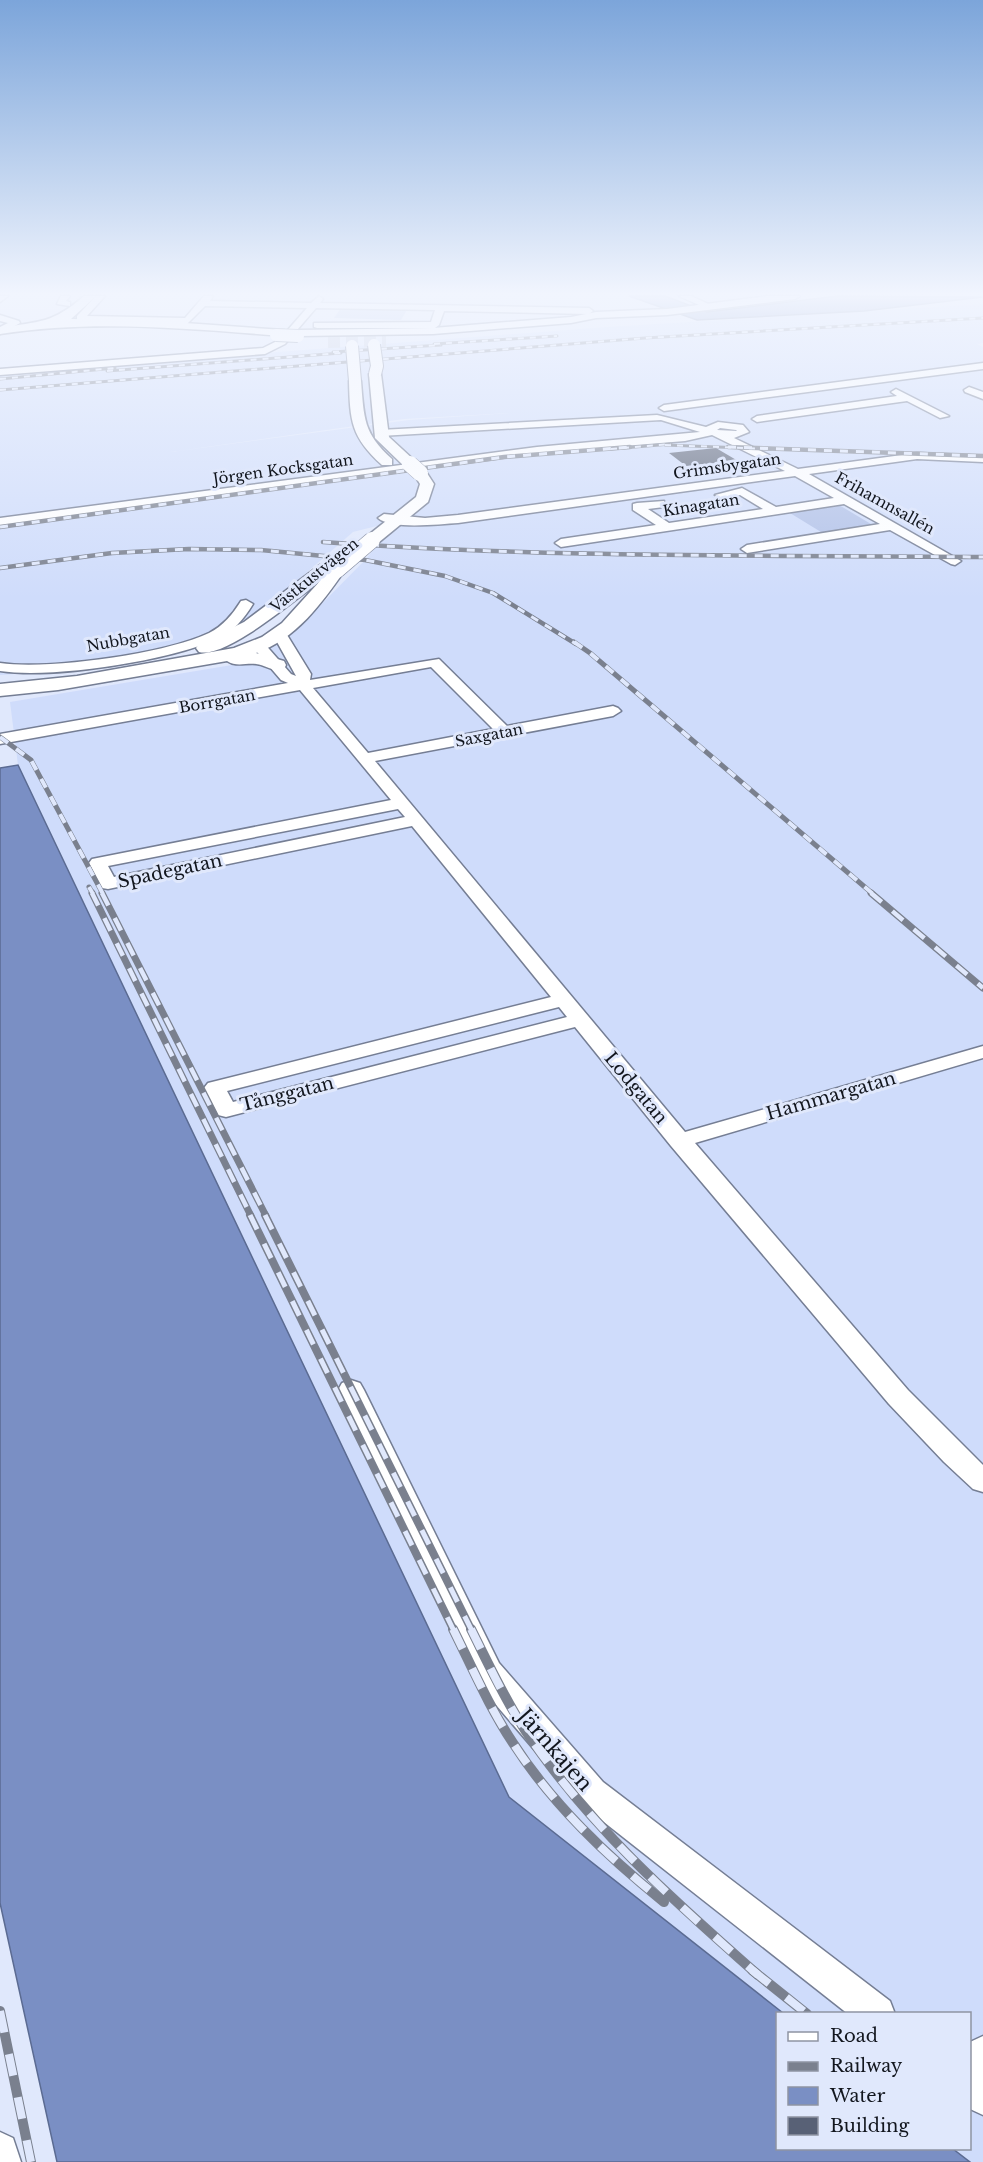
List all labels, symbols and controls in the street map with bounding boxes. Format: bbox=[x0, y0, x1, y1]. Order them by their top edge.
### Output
street label: Grimsbygatan bbox=[672, 449, 782, 483]
street label: Jörgen Kocksgatan bbox=[210, 450, 354, 489]
street label: Frihamnsallén bbox=[832, 468, 938, 538]
street label: Kinagatan bbox=[661, 490, 741, 520]
street label: Västkustvägen bbox=[265, 534, 362, 617]
street label: Nubbgatan bbox=[85, 622, 171, 656]
street label: Borrgatan bbox=[177, 685, 257, 717]
street label: Saxgatan bbox=[453, 719, 525, 751]
street label: Spadegatan bbox=[116, 849, 224, 893]
street label: Lodgatan bbox=[600, 1048, 672, 1128]
street label: Hammargatan bbox=[764, 1067, 898, 1125]
street label: Tånggatan bbox=[238, 1072, 336, 1116]
street label: Järnkajen bbox=[510, 1701, 598, 1797]
legend bbox=[776, 2012, 971, 2150]
text: Road bbox=[830, 2025, 878, 2047]
text: Railway bbox=[830, 2055, 903, 2077]
text: Water bbox=[829, 2085, 886, 2107]
text: Building bbox=[830, 2115, 909, 2137]

